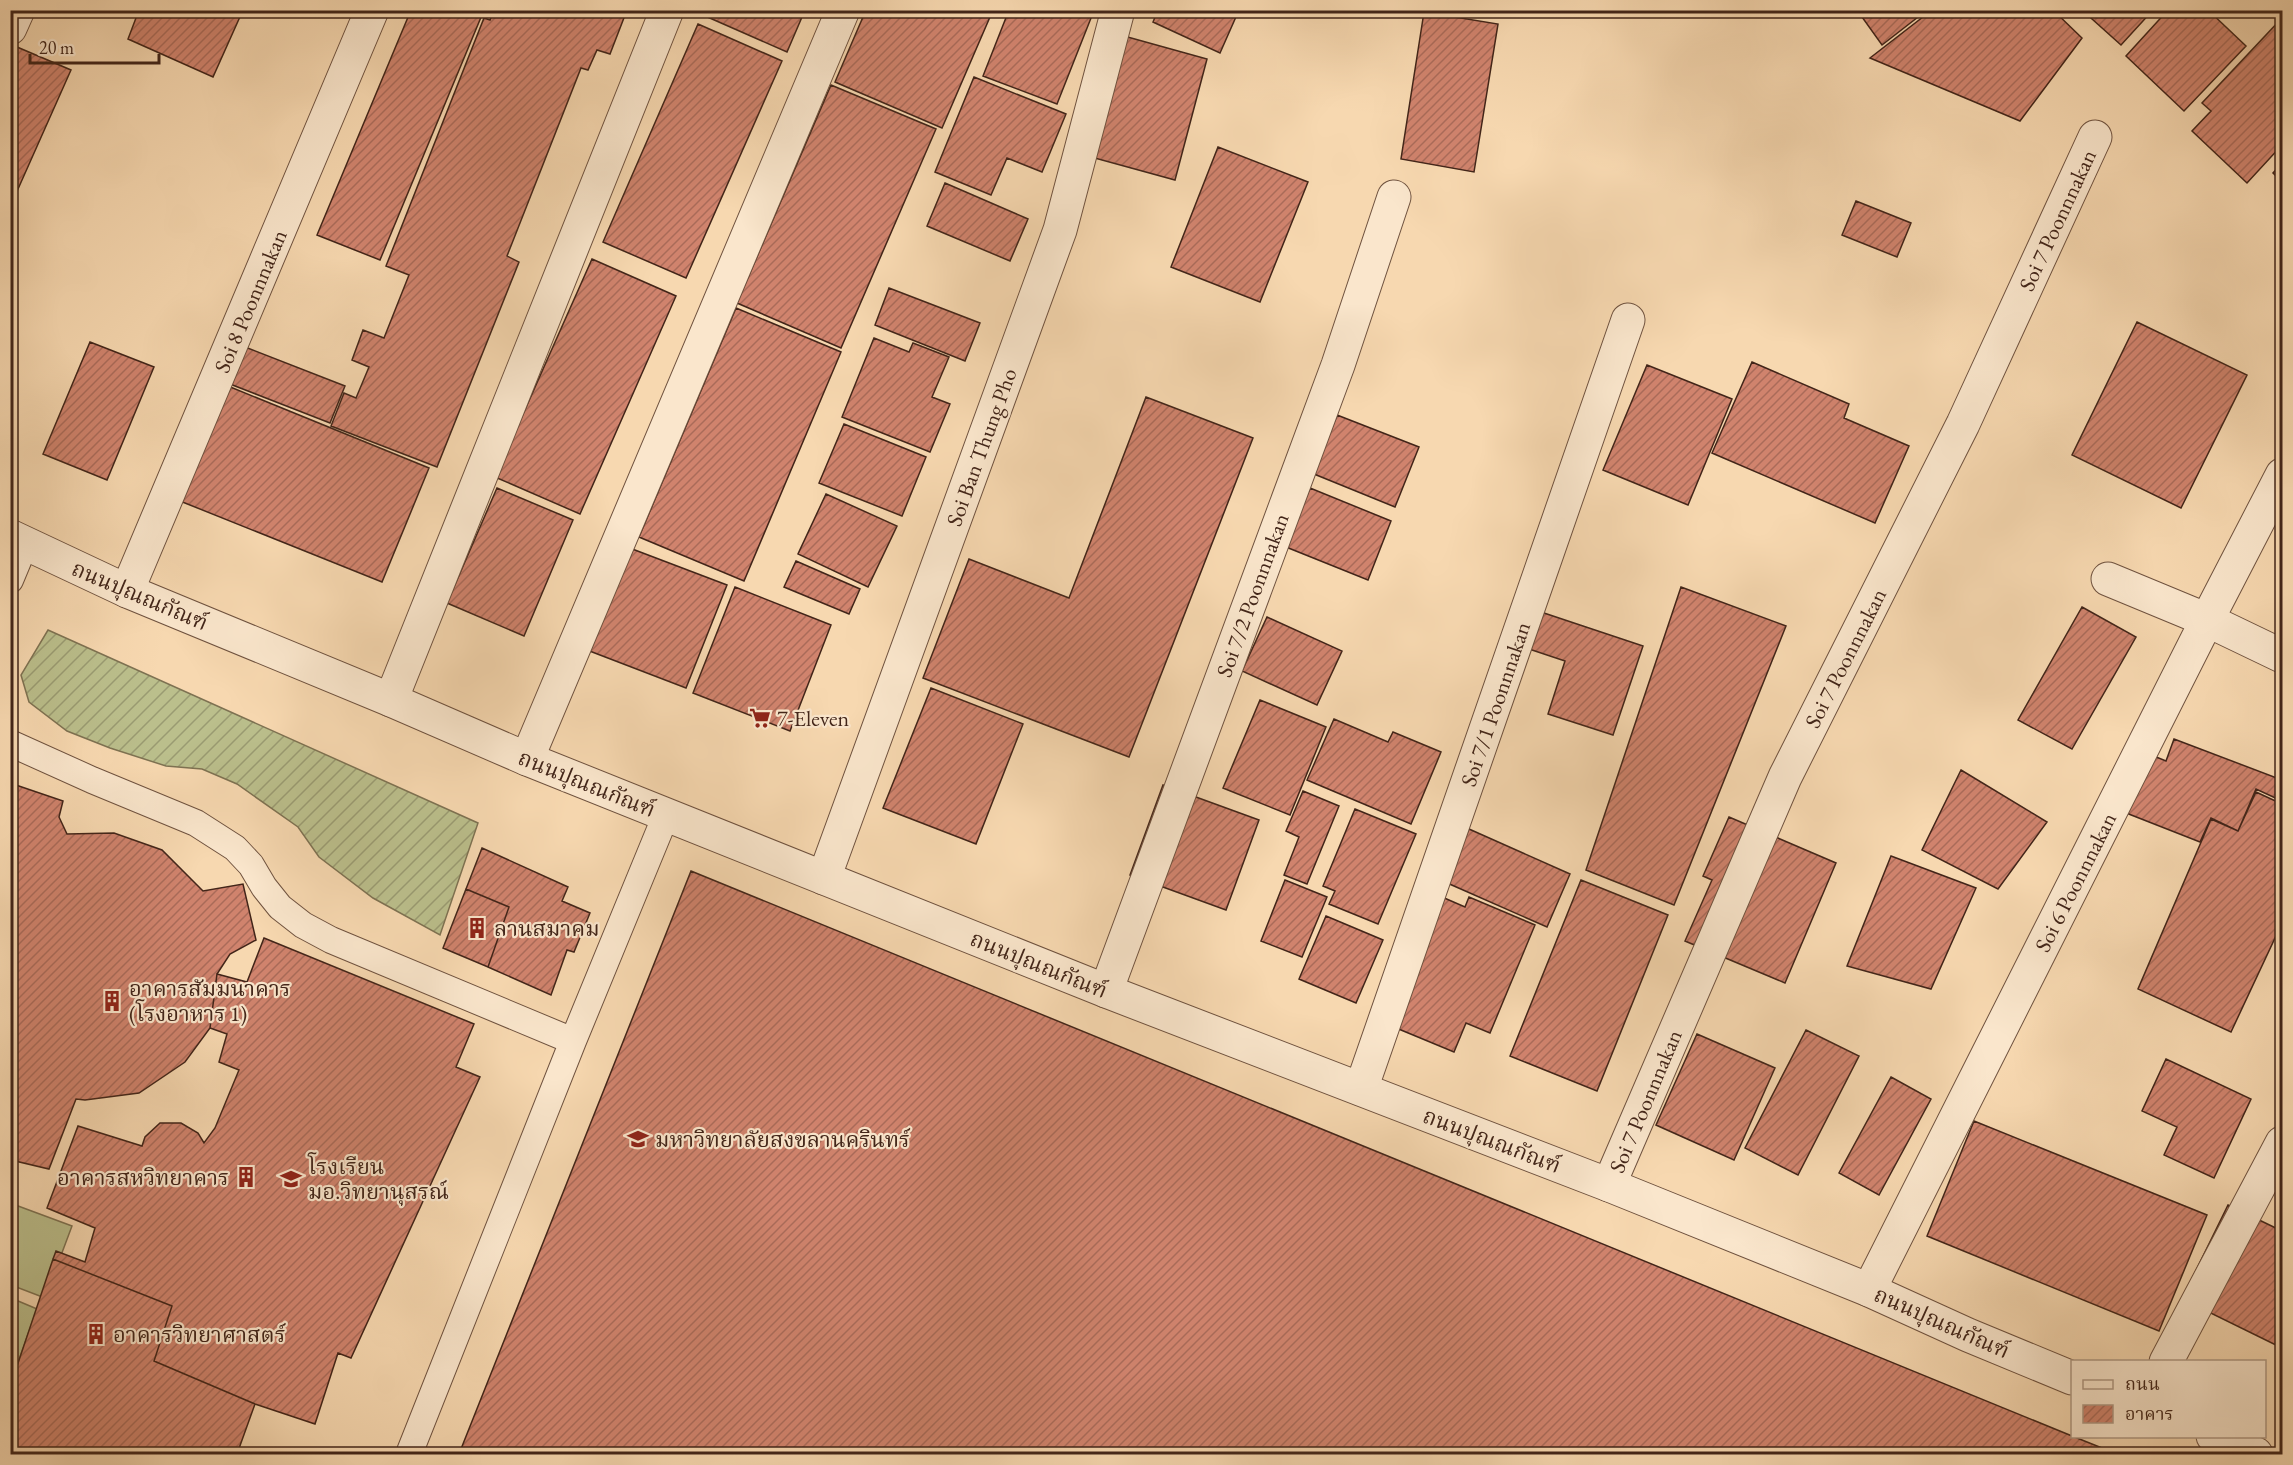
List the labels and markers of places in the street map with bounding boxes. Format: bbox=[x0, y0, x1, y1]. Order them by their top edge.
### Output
place label: 7-Eleven bbox=[777, 704, 850, 733]
supermarket icon: 7-Eleven bbox=[748, 706, 772, 730]
place label: ลานสมาคม bbox=[494, 914, 600, 943]
building icon: ลานสมาคม bbox=[465, 916, 489, 940]
place label: อาคารสัมมนาคาร (โรงอาหาร 1) bbox=[129, 974, 291, 1028]
building icon: อาคารสัมมนาคาร (โรงอาหาร 1) bbox=[100, 989, 124, 1013]
place label: มหาวิทยาลัยสงขลานครินทร์ bbox=[655, 1125, 910, 1154]
school or university icon: มหาวิทยาลัยสงขลานครินทร์ bbox=[626, 1127, 650, 1151]
place label: โรงเรียน มอ.วิทยานุสรณ์ bbox=[307, 1152, 449, 1206]
place label: อาคารสหวิทยาคาร bbox=[57, 1163, 229, 1192]
building icon: อาคารสหวิทยาคาร bbox=[234, 1165, 258, 1189]
school or university icon: โรงเรียน มอ.วิทยานุสรณ์ bbox=[279, 1167, 303, 1191]
place label: อาคารวิทยาศาสตร์ bbox=[113, 1320, 286, 1349]
building icon: อาคารวิทยาศาสตร์ bbox=[84, 1322, 108, 1346]

